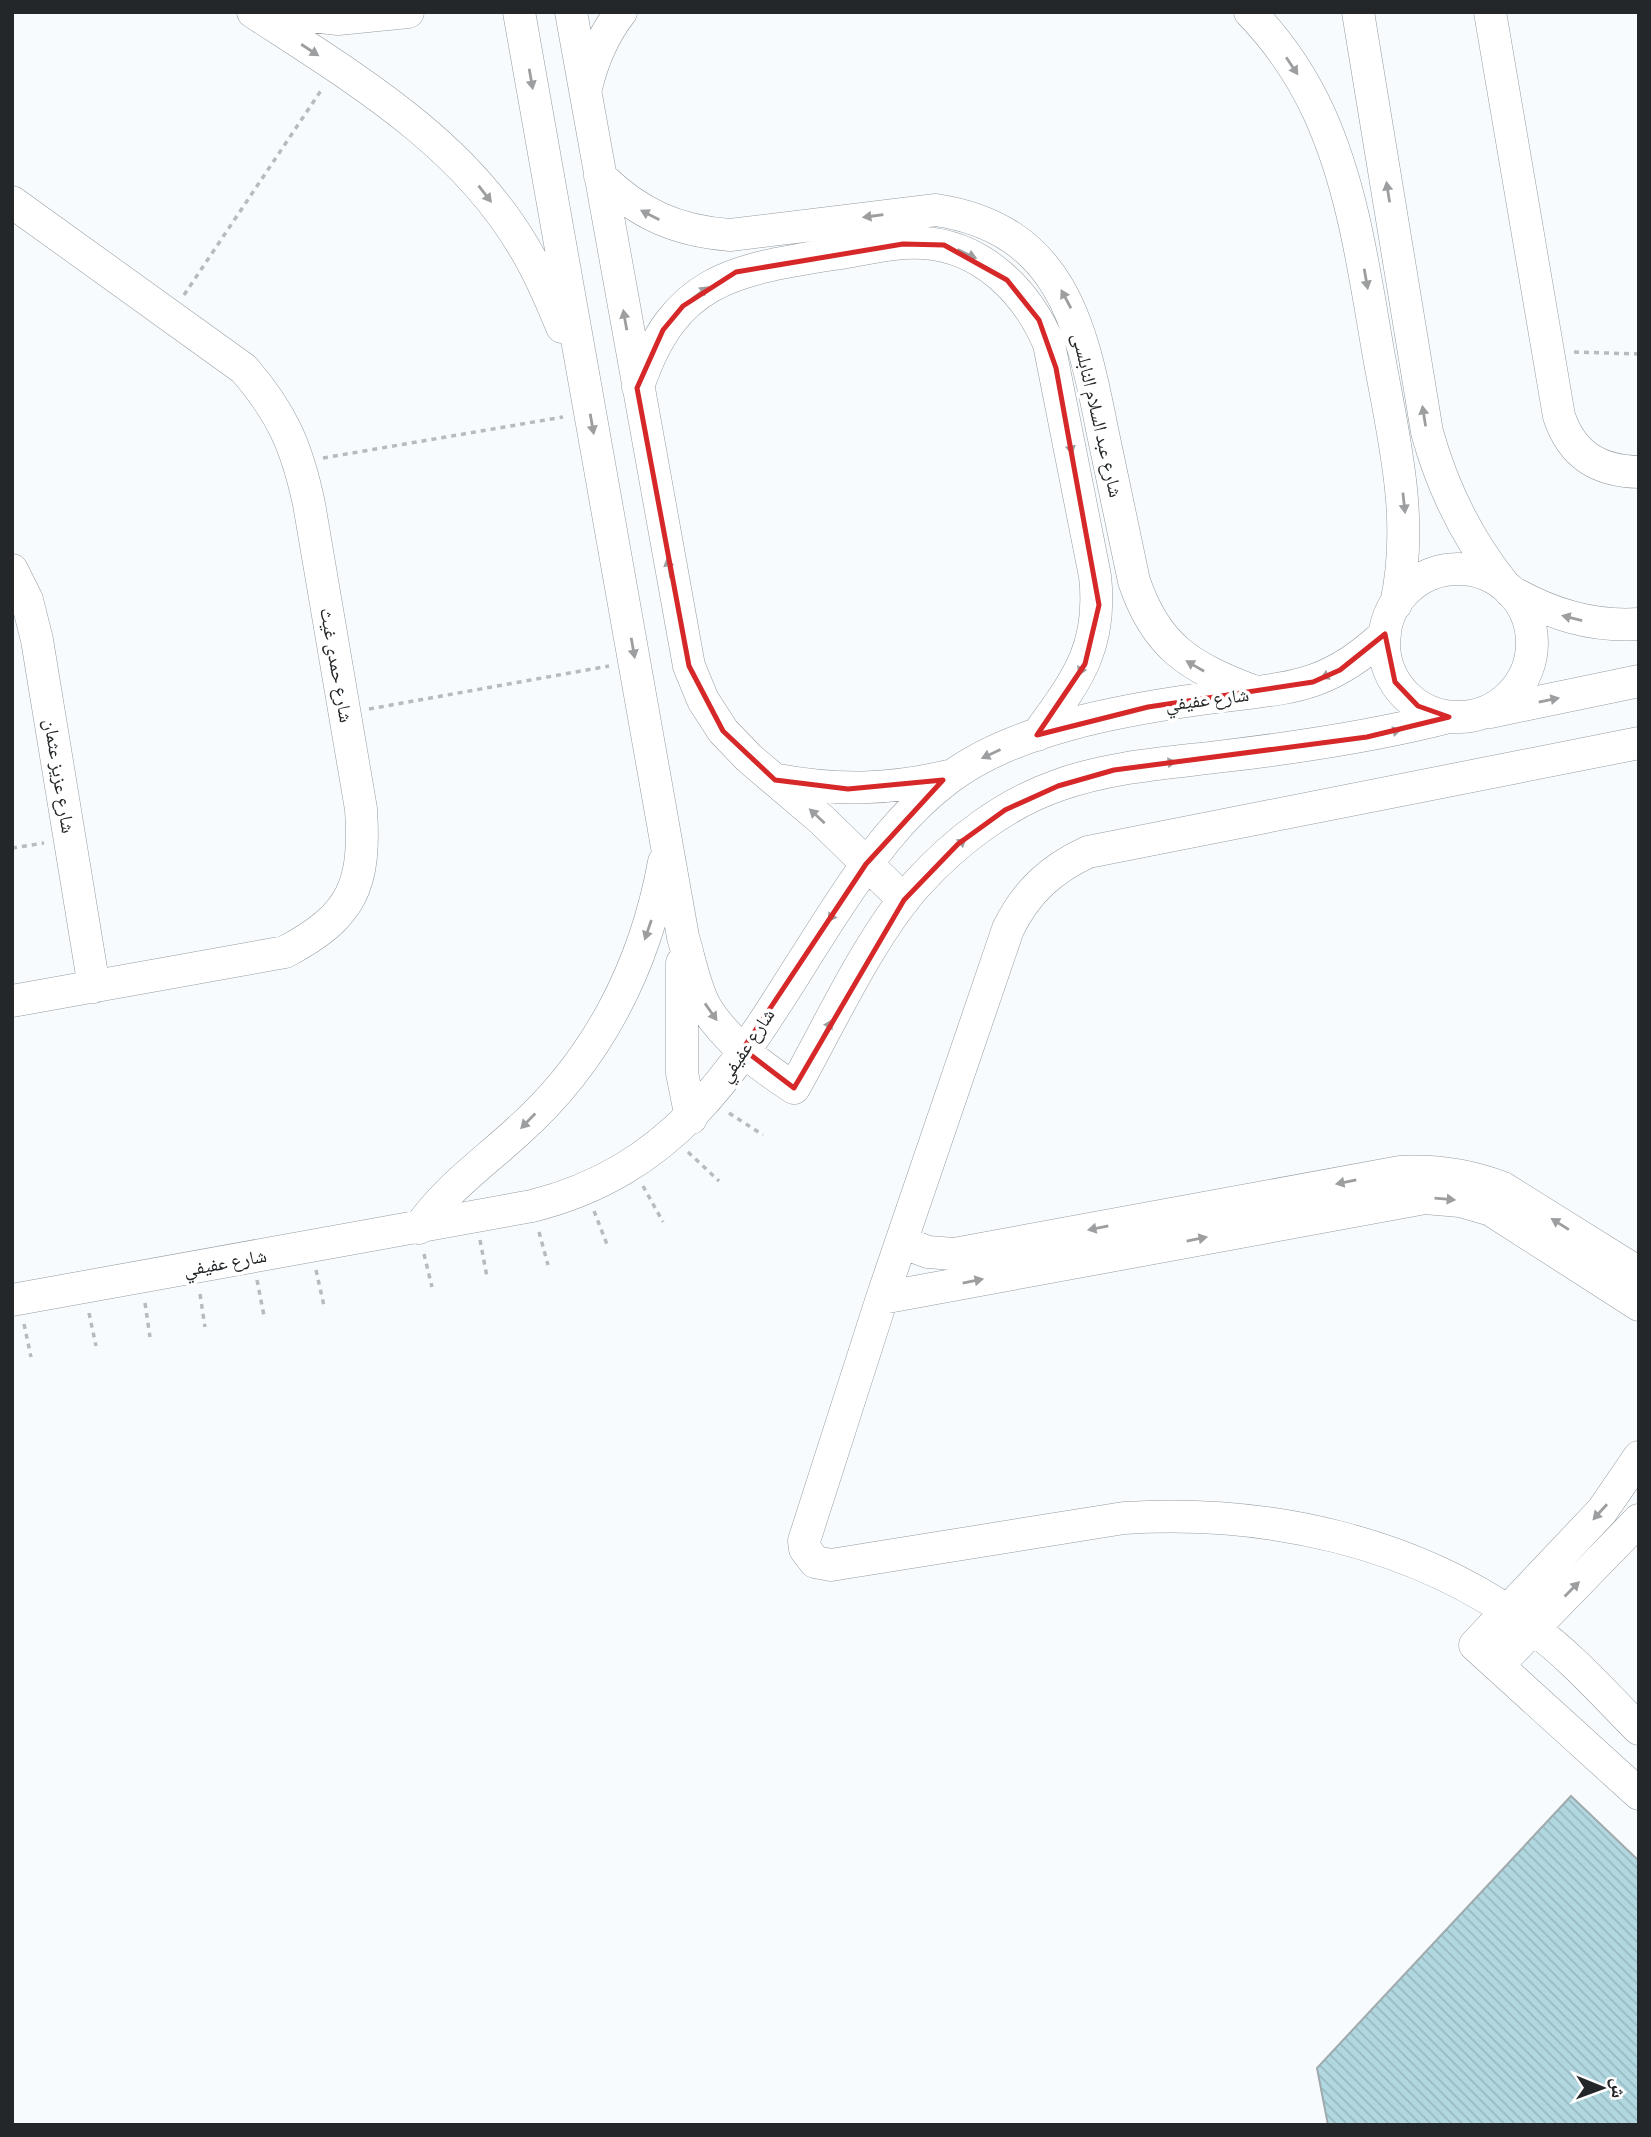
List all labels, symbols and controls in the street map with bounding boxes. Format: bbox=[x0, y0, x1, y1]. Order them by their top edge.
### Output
one-way arrow bbox=[301, 43, 320, 56]
one-way arrow bbox=[1285, 56, 1298, 75]
one-way arrow bbox=[526, 69, 537, 91]
one-way arrow bbox=[1382, 181, 1393, 203]
one-way arrow bbox=[478, 184, 493, 202]
one-way arrow bbox=[640, 210, 660, 221]
one-way arrow bbox=[862, 210, 884, 221]
one-way arrow bbox=[957, 248, 977, 260]
one-way arrow bbox=[1361, 268, 1372, 290]
one-way arrow bbox=[691, 285, 709, 300]
one-way arrow bbox=[1060, 289, 1072, 308]
one-way arrow bbox=[619, 309, 630, 331]
street label: شارع عبد السلام النابلسى bbox=[1065, 330, 1129, 500]
one-way arrow bbox=[1418, 405, 1429, 427]
one-way arrow bbox=[587, 413, 598, 435]
one-way arrow bbox=[1065, 433, 1076, 455]
one-way arrow bbox=[1398, 492, 1409, 514]
one-way arrow bbox=[664, 557, 675, 579]
street label: شارع حمدى غيث bbox=[315, 606, 359, 724]
one-way arrow bbox=[1561, 612, 1583, 623]
one-way arrow bbox=[628, 637, 639, 659]
one-way arrow bbox=[1077, 656, 1089, 676]
one-way arrow bbox=[1186, 659, 1205, 672]
one-way arrow bbox=[1320, 669, 1340, 680]
street label: شارع عفيفي bbox=[1164, 682, 1251, 720]
one-way arrow bbox=[1538, 695, 1560, 706]
street label: شارع عزيز عثمان bbox=[39, 717, 81, 835]
one-way arrow bbox=[1380, 726, 1402, 737]
one-way arrow bbox=[981, 748, 1001, 760]
one-way arrow bbox=[1155, 758, 1177, 769]
one-way arrow bbox=[808, 808, 826, 824]
one-way arrow bbox=[949, 837, 967, 852]
one-way arrow bbox=[827, 903, 840, 922]
one-way arrow bbox=[642, 920, 653, 941]
one-way arrow bbox=[704, 1003, 718, 1021]
street label: شارع عفيفي bbox=[713, 1003, 783, 1089]
one-way arrow bbox=[821, 1019, 833, 1038]
one-way arrow bbox=[521, 1112, 537, 1129]
one-way arrow bbox=[1335, 1177, 1357, 1188]
one-way arrow bbox=[1434, 1194, 1456, 1205]
one-way arrow bbox=[1551, 1217, 1570, 1230]
one-way arrow bbox=[1087, 1223, 1109, 1234]
one-way arrow bbox=[1186, 1233, 1208, 1244]
street label: شارع عفيفي bbox=[181, 1243, 269, 1285]
one-way arrow bbox=[962, 1275, 984, 1286]
one-way arrow bbox=[1592, 1503, 1608, 1521]
one-way arrow bbox=[1563, 1581, 1580, 1597]
north arrow bbox=[1567, 2053, 1637, 2123]
text: ش bbox=[1607, 2078, 1631, 2099]

